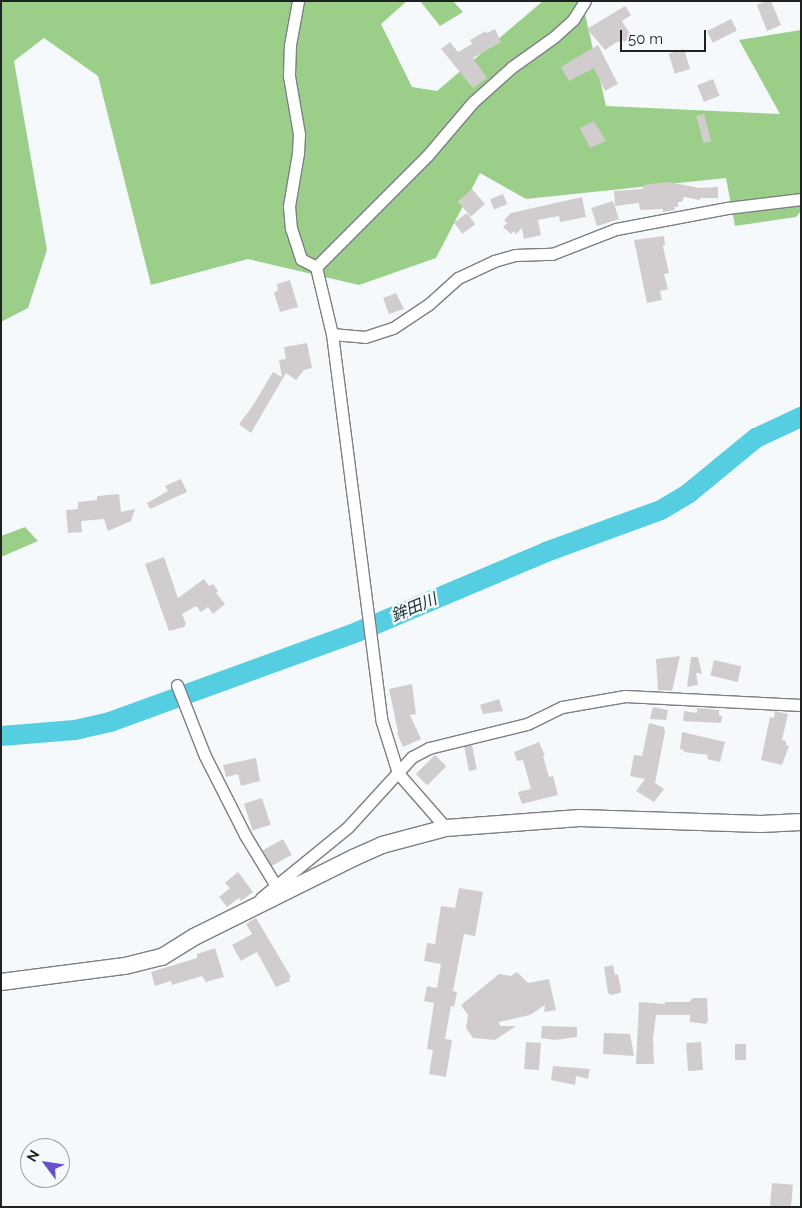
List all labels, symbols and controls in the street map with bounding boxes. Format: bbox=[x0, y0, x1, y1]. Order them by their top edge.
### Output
scale bar bbox=[622, 20, 708, 52]
text: 50 m bbox=[628, 30, 663, 48]
water label: 鉾田川 bbox=[388, 590, 440, 626]
north arrow bbox=[20, 1138, 70, 1188]
text: N bbox=[23, 1147, 43, 1164]

